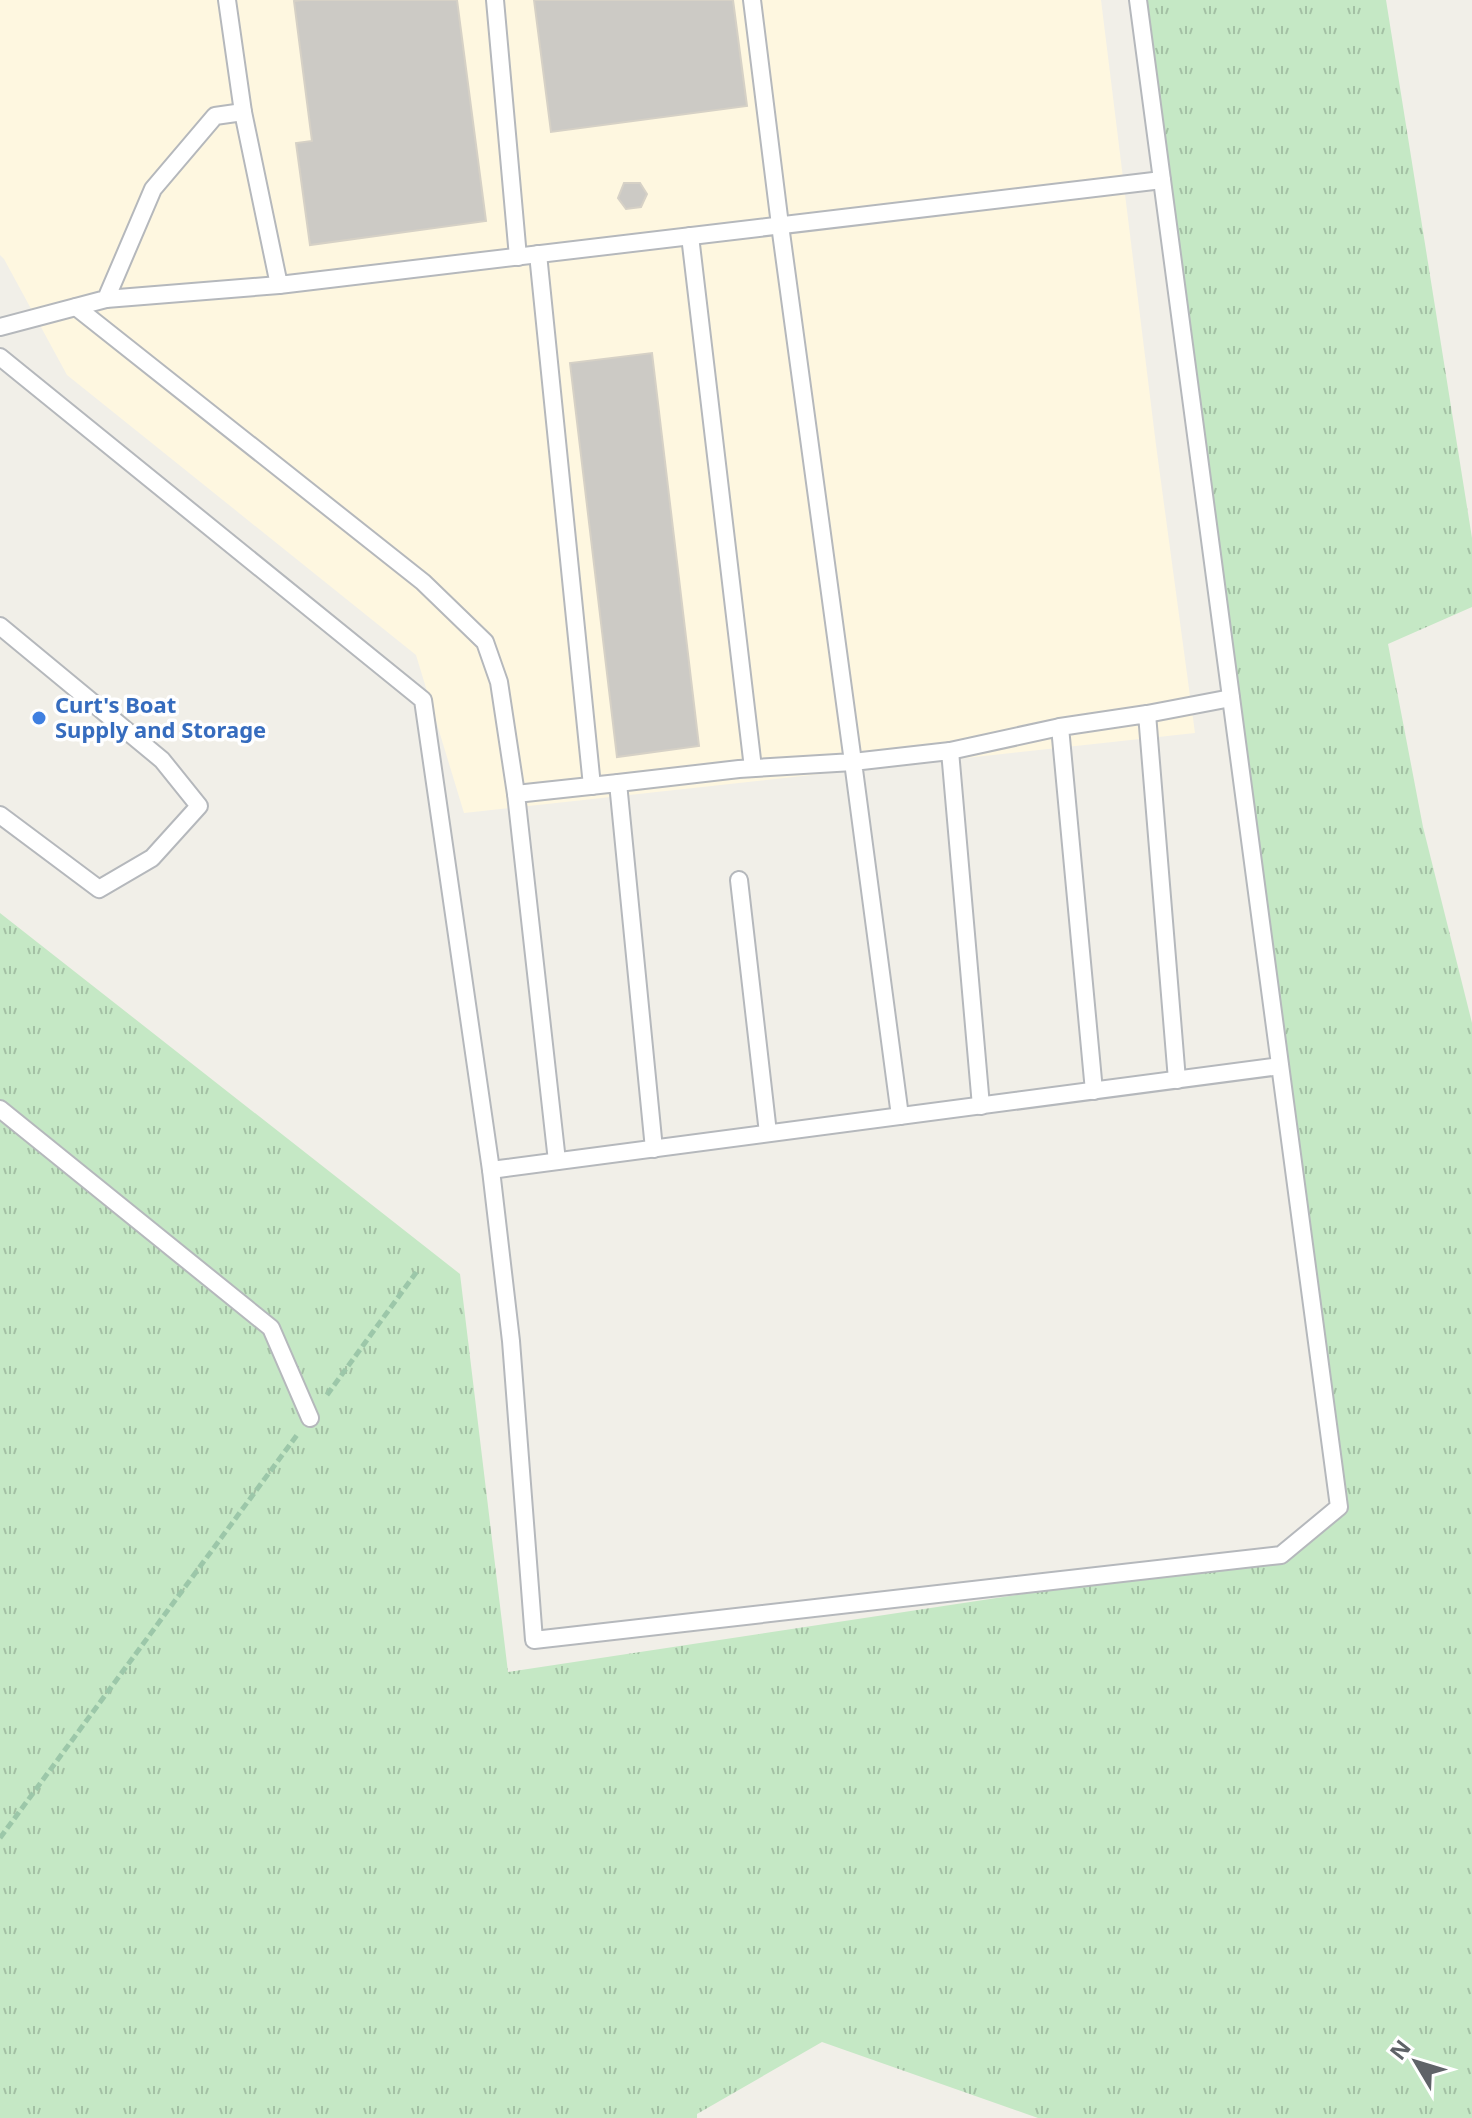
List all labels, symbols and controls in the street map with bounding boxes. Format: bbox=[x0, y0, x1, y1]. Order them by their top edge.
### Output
place label: Curt's Boat Supply and Storage bbox=[55, 689, 266, 744]
marker: Curt's Boat Supply and Storage bbox=[30, 709, 48, 727]
north arrow bbox=[1376, 2022, 1456, 2102]
text: N bbox=[1382, 2033, 1417, 2065]

